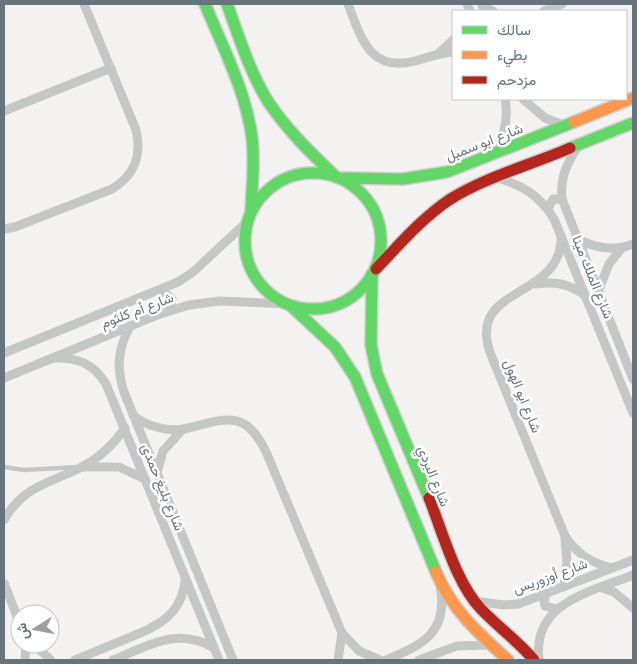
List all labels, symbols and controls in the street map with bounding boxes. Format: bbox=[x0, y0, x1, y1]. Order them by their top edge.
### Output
legend bbox=[452, 10, 627, 100]
text: سالك bbox=[497, 20, 531, 39]
text: بطيء bbox=[497, 45, 527, 68]
text: مزدحم bbox=[497, 70, 536, 90]
street label: شارع ابو سمبل bbox=[443, 119, 526, 167]
street label: شارع الملك مينا bbox=[566, 233, 618, 322]
street label: شارع أم كلثوم bbox=[98, 288, 177, 334]
street label: شارع ابو الهول bbox=[498, 357, 546, 436]
street label: شارع بليغ حمدى bbox=[136, 441, 189, 534]
street label: شارع البردي bbox=[411, 443, 454, 510]
street label: شارع أوزوريس bbox=[510, 554, 591, 600]
north arrow bbox=[10, 604, 60, 654]
text: ش bbox=[12, 621, 33, 641]

